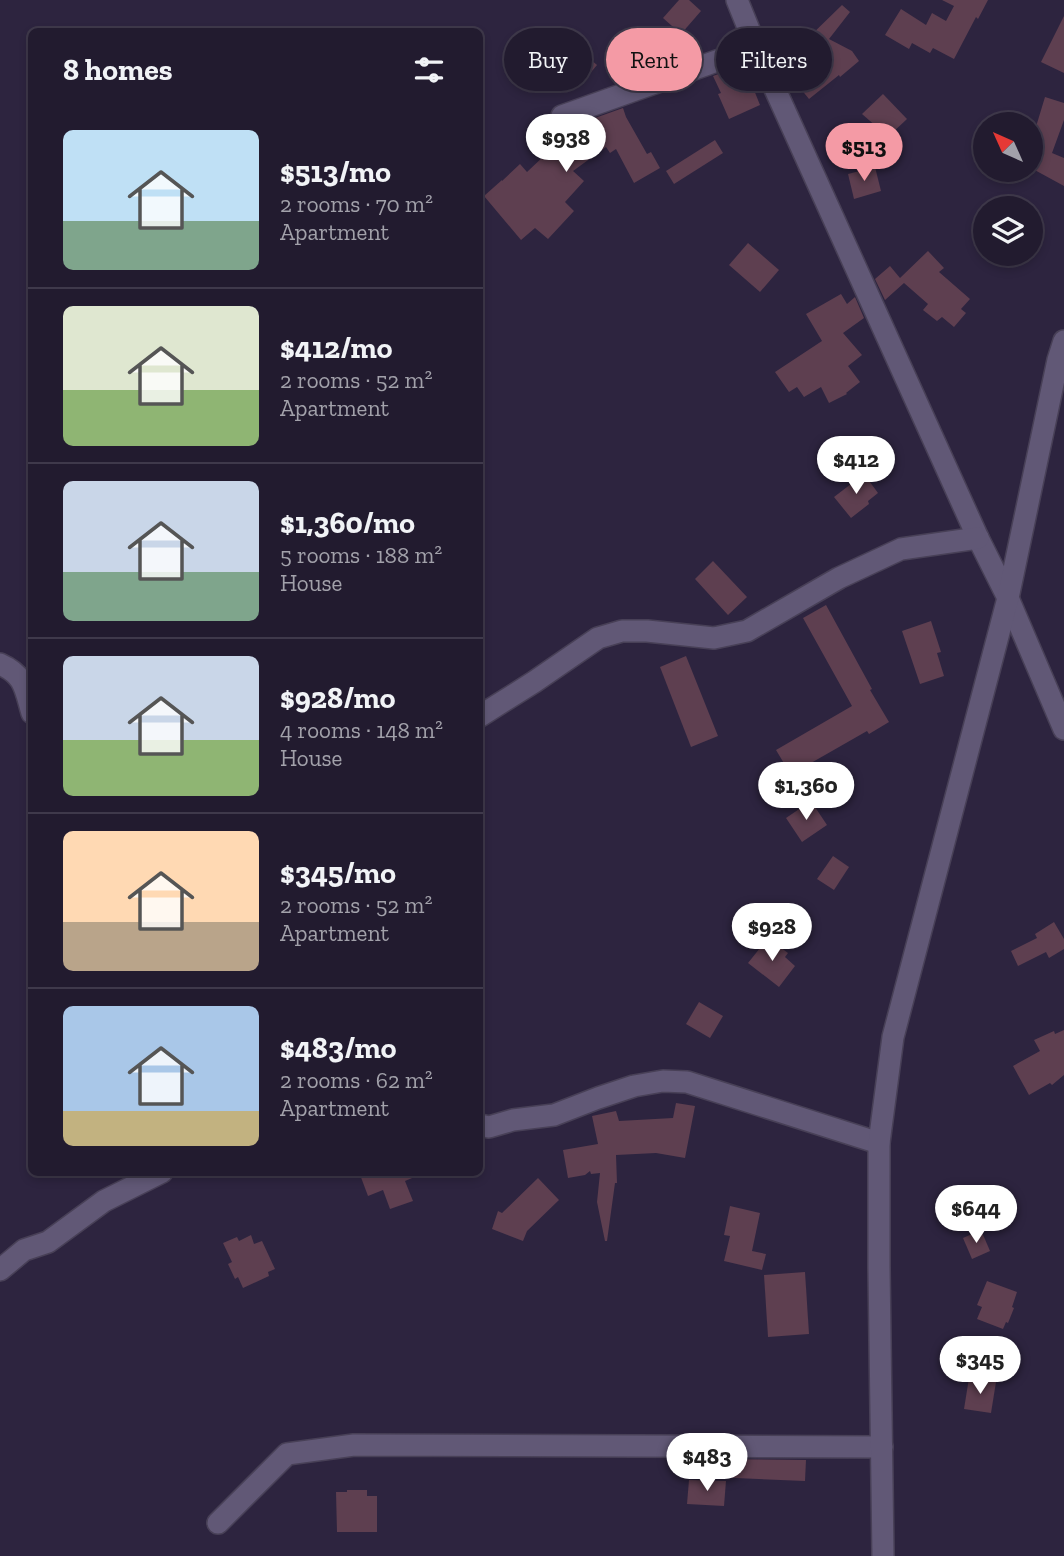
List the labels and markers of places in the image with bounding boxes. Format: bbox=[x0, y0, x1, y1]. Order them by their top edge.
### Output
pin: $938 bbox=[525, 114, 607, 174]
pin: $513 bbox=[823, 124, 905, 183]
pin: $412 bbox=[815, 436, 897, 496]
pin: $1,360 bbox=[749, 762, 863, 822]
pin: $928 bbox=[731, 904, 813, 963]
pin: $644 bbox=[935, 1186, 1017, 1245]
pin: $345 bbox=[939, 1336, 1021, 1396]
pin: $483 bbox=[666, 1434, 748, 1493]

